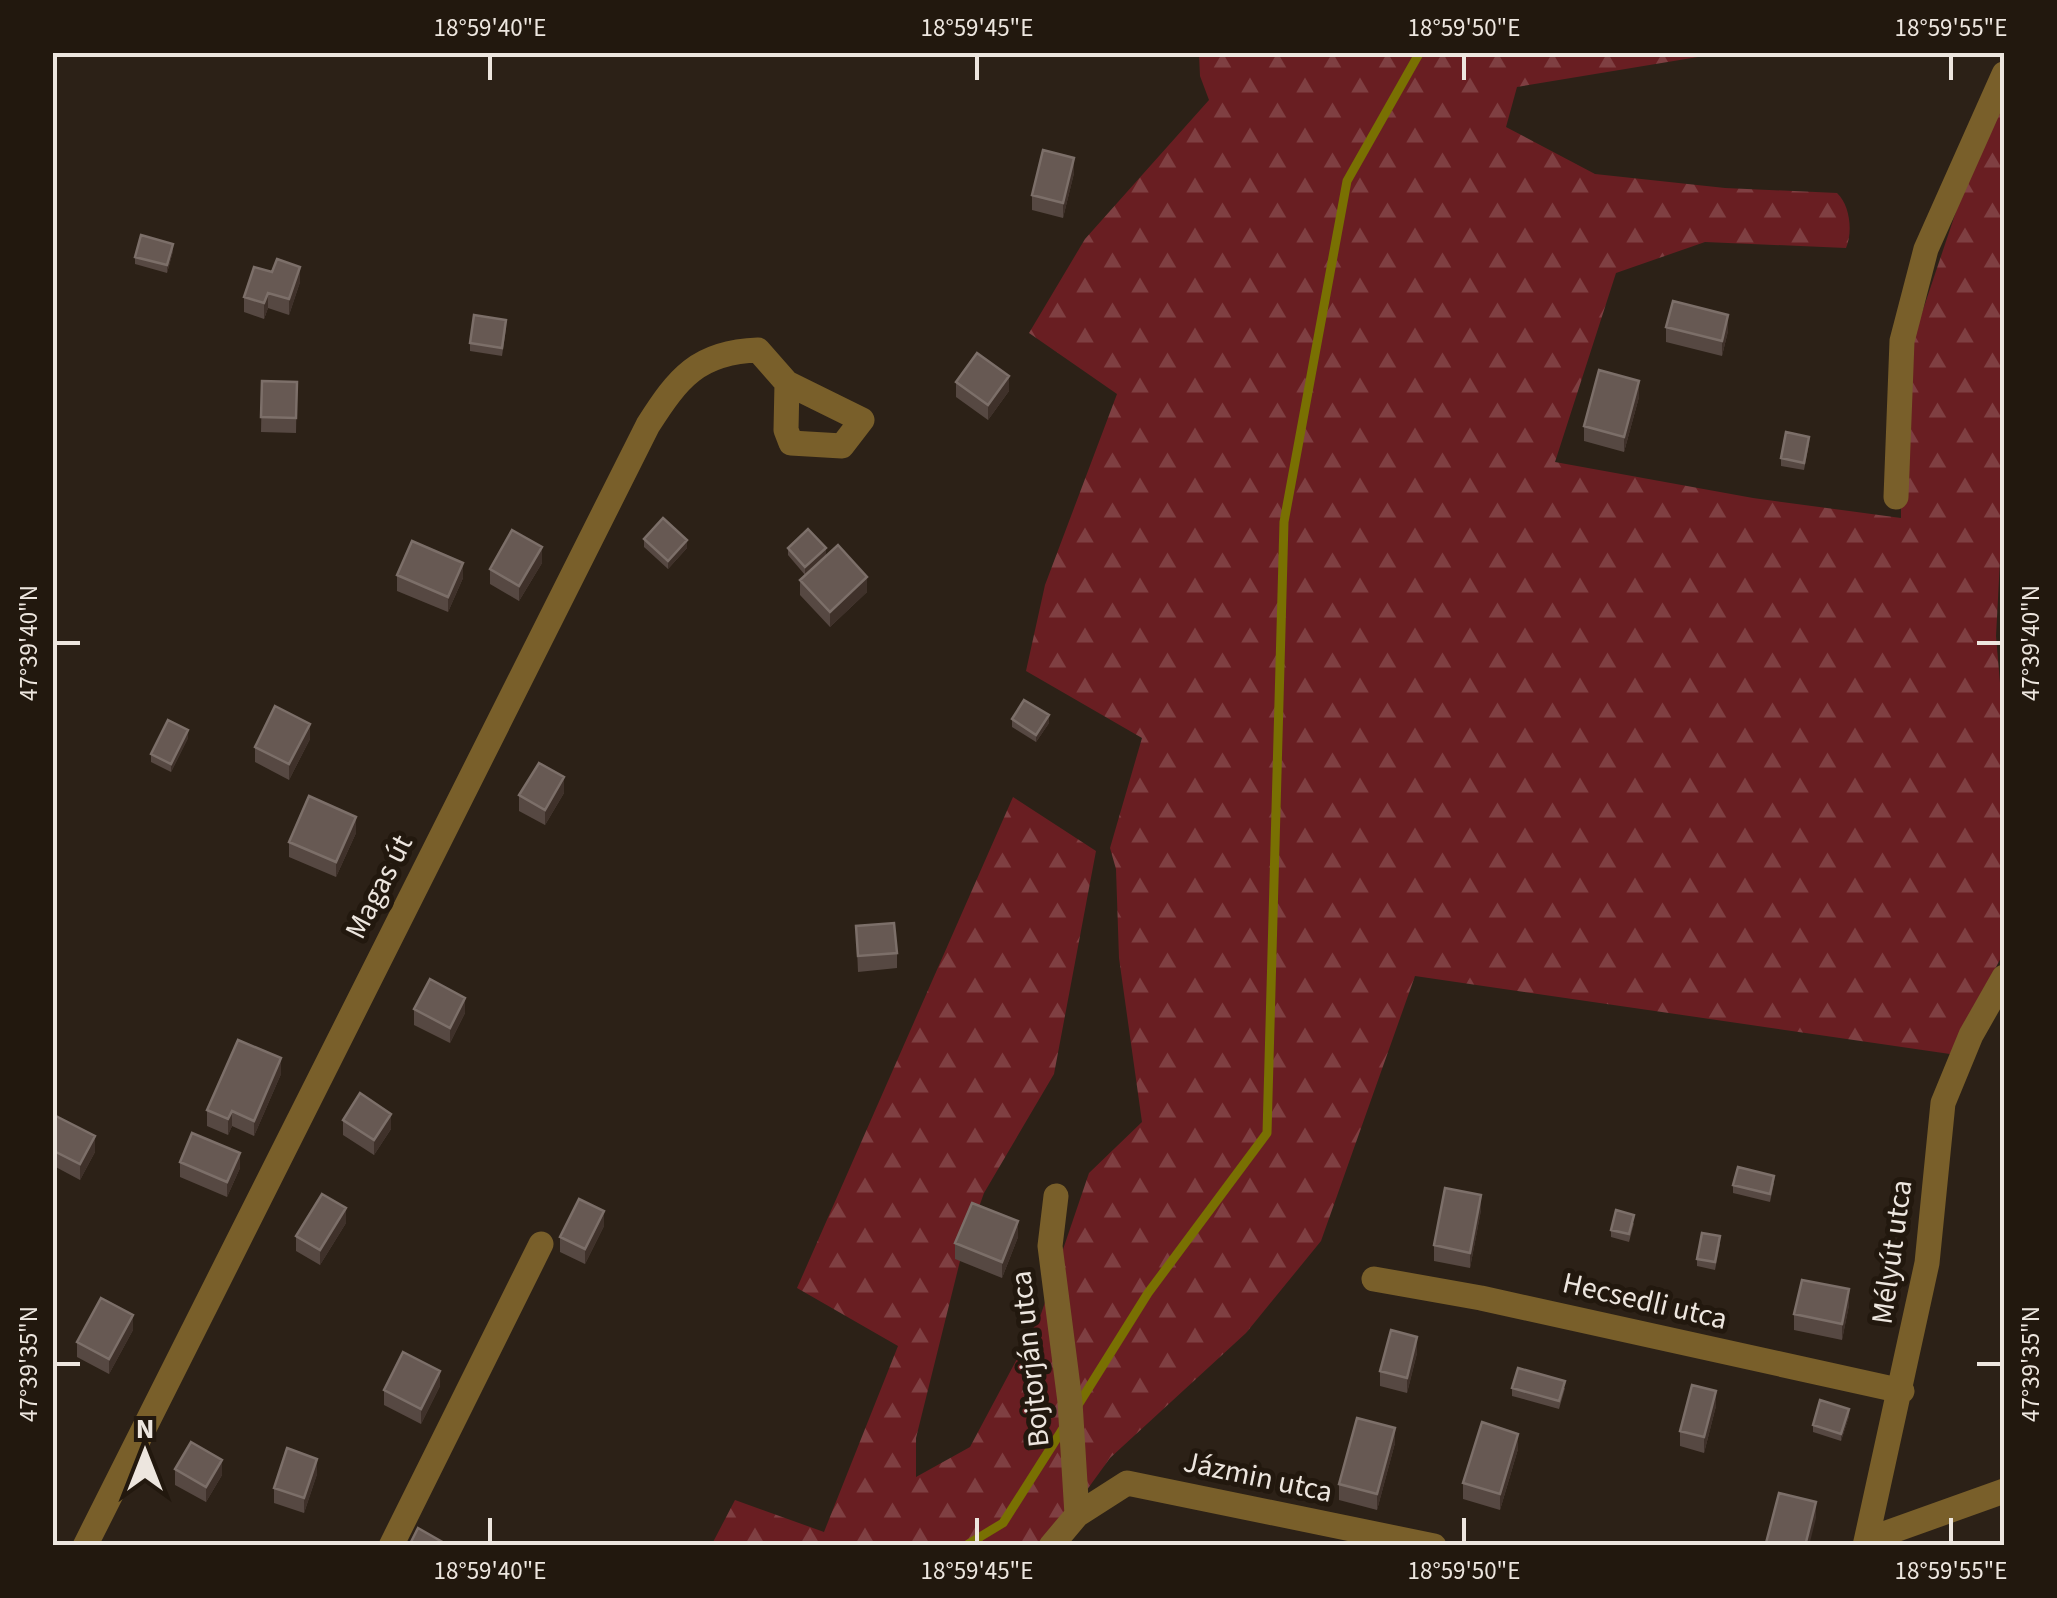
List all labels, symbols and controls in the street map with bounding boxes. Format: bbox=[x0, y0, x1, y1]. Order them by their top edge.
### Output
text: 18°59'40"E bbox=[434, 10, 546, 46]
text: 18°59'45"E bbox=[921, 10, 1033, 46]
text: 18°59'50"E bbox=[1408, 10, 1520, 46]
text: 18°59'55"E bbox=[1895, 10, 2007, 46]
text: 47°39'40"N bbox=[11, 585, 47, 701]
text: 47°39'40"N bbox=[2013, 585, 2049, 701]
street label: Magas út bbox=[334, 827, 424, 947]
street label: Mélyút utca bbox=[1861, 1177, 1923, 1327]
street label: Hecsedli utca bbox=[1558, 1261, 1732, 1341]
street label: Bojtorján utca bbox=[999, 1269, 1061, 1449]
text: 47°39'35"N bbox=[11, 1306, 47, 1422]
text: 47°39'35"N bbox=[2013, 1306, 2049, 1422]
north arrow bbox=[95, 1403, 195, 1503]
text: N bbox=[136, 1409, 154, 1449]
street label: Jázmin utca bbox=[1179, 1440, 1337, 1514]
text: 18°59'40"E bbox=[434, 1553, 546, 1589]
text: 18°59'45"E bbox=[921, 1553, 1033, 1589]
text: 18°59'50"E bbox=[1408, 1553, 1520, 1589]
text: 18°59'55"E bbox=[1895, 1553, 2007, 1589]

